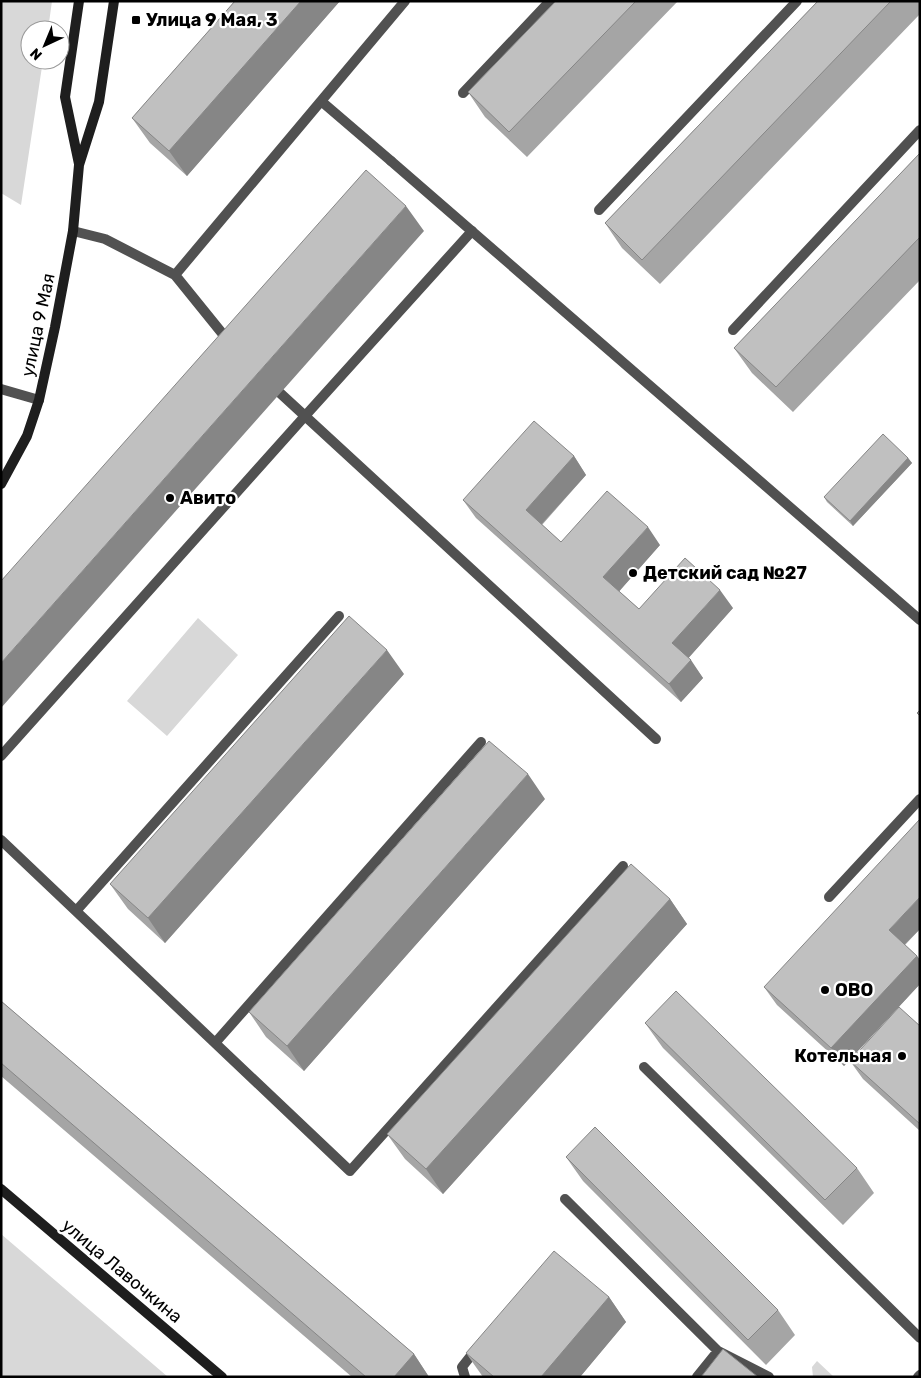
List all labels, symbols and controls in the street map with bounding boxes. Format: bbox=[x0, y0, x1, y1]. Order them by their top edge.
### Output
place label: Улица 9 Мая, 3 bbox=[146, 9, 278, 31]
marker: Улица 9 Мая, 3 bbox=[130, 14, 142, 26]
north arrow bbox=[20, 20, 70, 70]
text: N bbox=[27, 44, 46, 64]
street label: улица 9 Мая bbox=[16, 271, 60, 379]
place label: Авито bbox=[180, 487, 236, 509]
marker: Авито bbox=[164, 492, 176, 504]
place label: Детский сад №27 bbox=[643, 562, 807, 584]
marker: Детский сад №27 bbox=[627, 567, 639, 579]
place label: ОВО bbox=[835, 979, 873, 1001]
marker: ОВО bbox=[819, 984, 831, 996]
place label: Котельная bbox=[794, 1045, 892, 1067]
marker: Котельная bbox=[896, 1050, 908, 1062]
street label: улица Лавочкина bbox=[57, 1214, 187, 1328]

